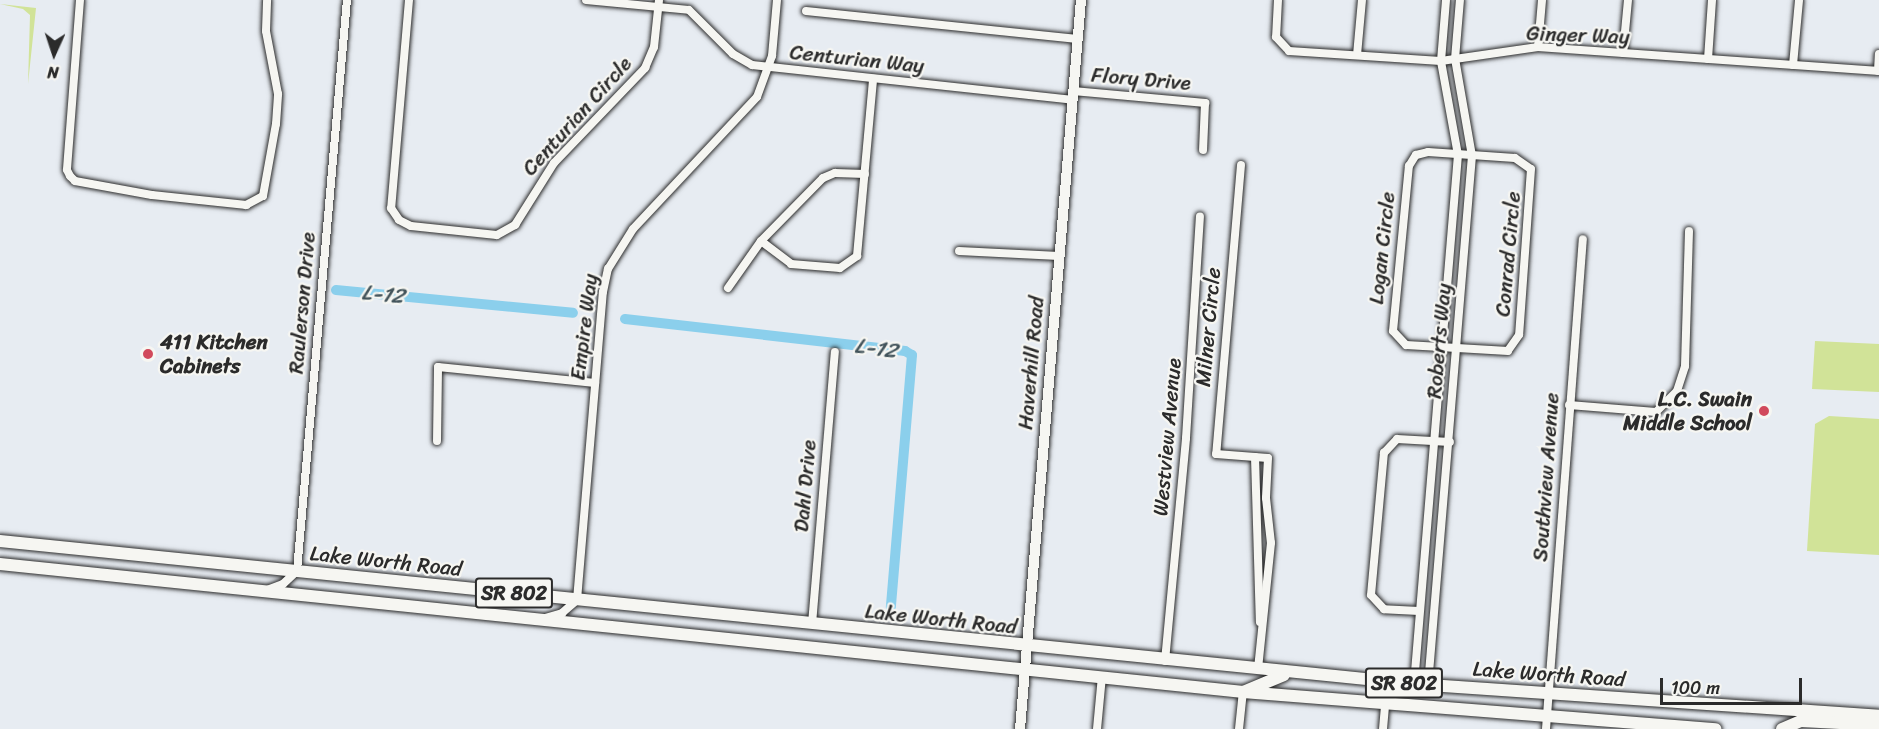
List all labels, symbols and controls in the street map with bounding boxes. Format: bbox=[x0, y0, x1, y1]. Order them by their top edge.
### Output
street label: Ginger Way bbox=[1526, 21, 1630, 49]
north arrow bbox=[24, 24, 84, 84]
street label: Centurian Way bbox=[789, 39, 925, 79]
street label: Centurian Circle bbox=[517, 51, 637, 181]
text: N bbox=[47, 58, 59, 87]
street label: Flory Drive bbox=[1090, 62, 1192, 96]
street label: Logan Circle bbox=[1364, 190, 1400, 306]
street label: Conrad Circle bbox=[1490, 190, 1526, 318]
street label: Raulerson Drive bbox=[283, 231, 321, 375]
street label: Milner Circle bbox=[1190, 266, 1226, 388]
street label: Empire Way bbox=[565, 272, 603, 382]
water label: L-12 bbox=[360, 279, 406, 309]
street label: Roberts Way bbox=[1421, 282, 1457, 400]
street label: Haverhill Road bbox=[1013, 295, 1049, 431]
place label: 411 Kitchen Cabinets bbox=[160, 329, 268, 379]
water label: L-12 bbox=[853, 332, 899, 364]
marker: 411 Kitchen Cabinets bbox=[141, 347, 155, 361]
street label: Westview Avenue bbox=[1148, 357, 1186, 517]
place label: L.C. Swain Middle School bbox=[1623, 386, 1752, 436]
street label: Southview Avenue bbox=[1528, 392, 1564, 562]
marker: L.C. Swain Middle School bbox=[1757, 404, 1771, 418]
street label: Dahl Drive bbox=[788, 439, 822, 533]
street label: Lake Worth Road bbox=[308, 540, 464, 582]
road number: SR 802 bbox=[474, 576, 554, 610]
street label: Lake Worth Road bbox=[863, 598, 1019, 640]
street label: Lake Worth Road bbox=[1471, 656, 1627, 692]
road number: SR 802 bbox=[1364, 666, 1444, 700]
scale bar bbox=[1663, 666, 1806, 704]
text: 100 m bbox=[1671, 672, 1720, 704]

